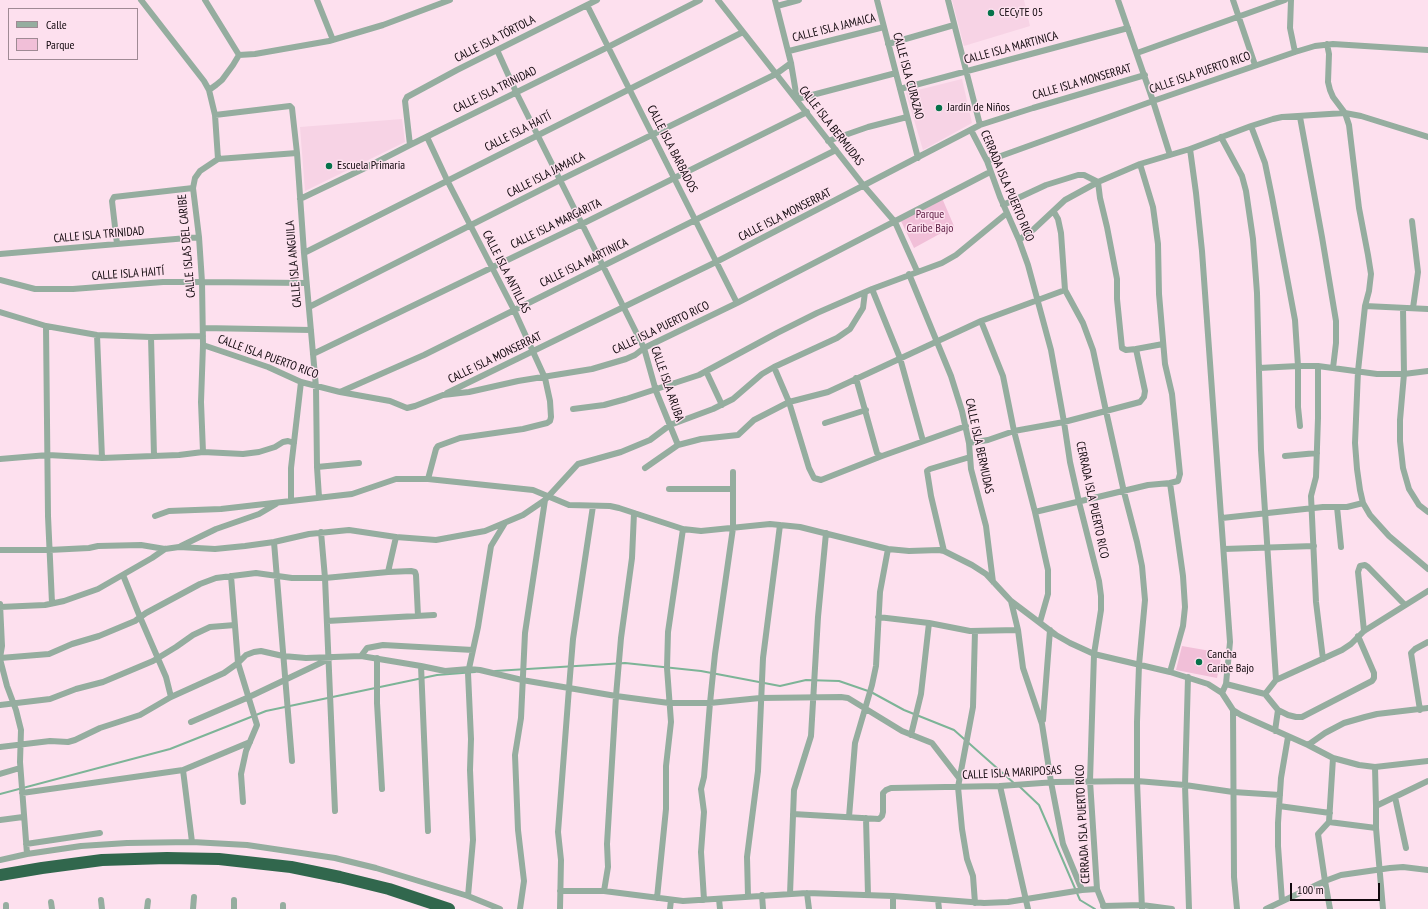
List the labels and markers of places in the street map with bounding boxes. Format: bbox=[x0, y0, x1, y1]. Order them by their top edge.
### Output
place label: CECyTE 05 bbox=[999, 6, 1043, 20]
marker: CECyTE 05 bbox=[986, 8, 996, 18]
place label: Jardín de Niños bbox=[947, 101, 1010, 115]
marker: Jardín de Niños bbox=[934, 103, 944, 113]
place label: Escuela Primaria bbox=[337, 159, 405, 173]
marker: Escuela Primaria bbox=[324, 161, 334, 171]
place label: Cancha Caribe Bajo bbox=[1207, 648, 1254, 676]
marker: Cancha Caribe Bajo bbox=[1194, 657, 1204, 667]

